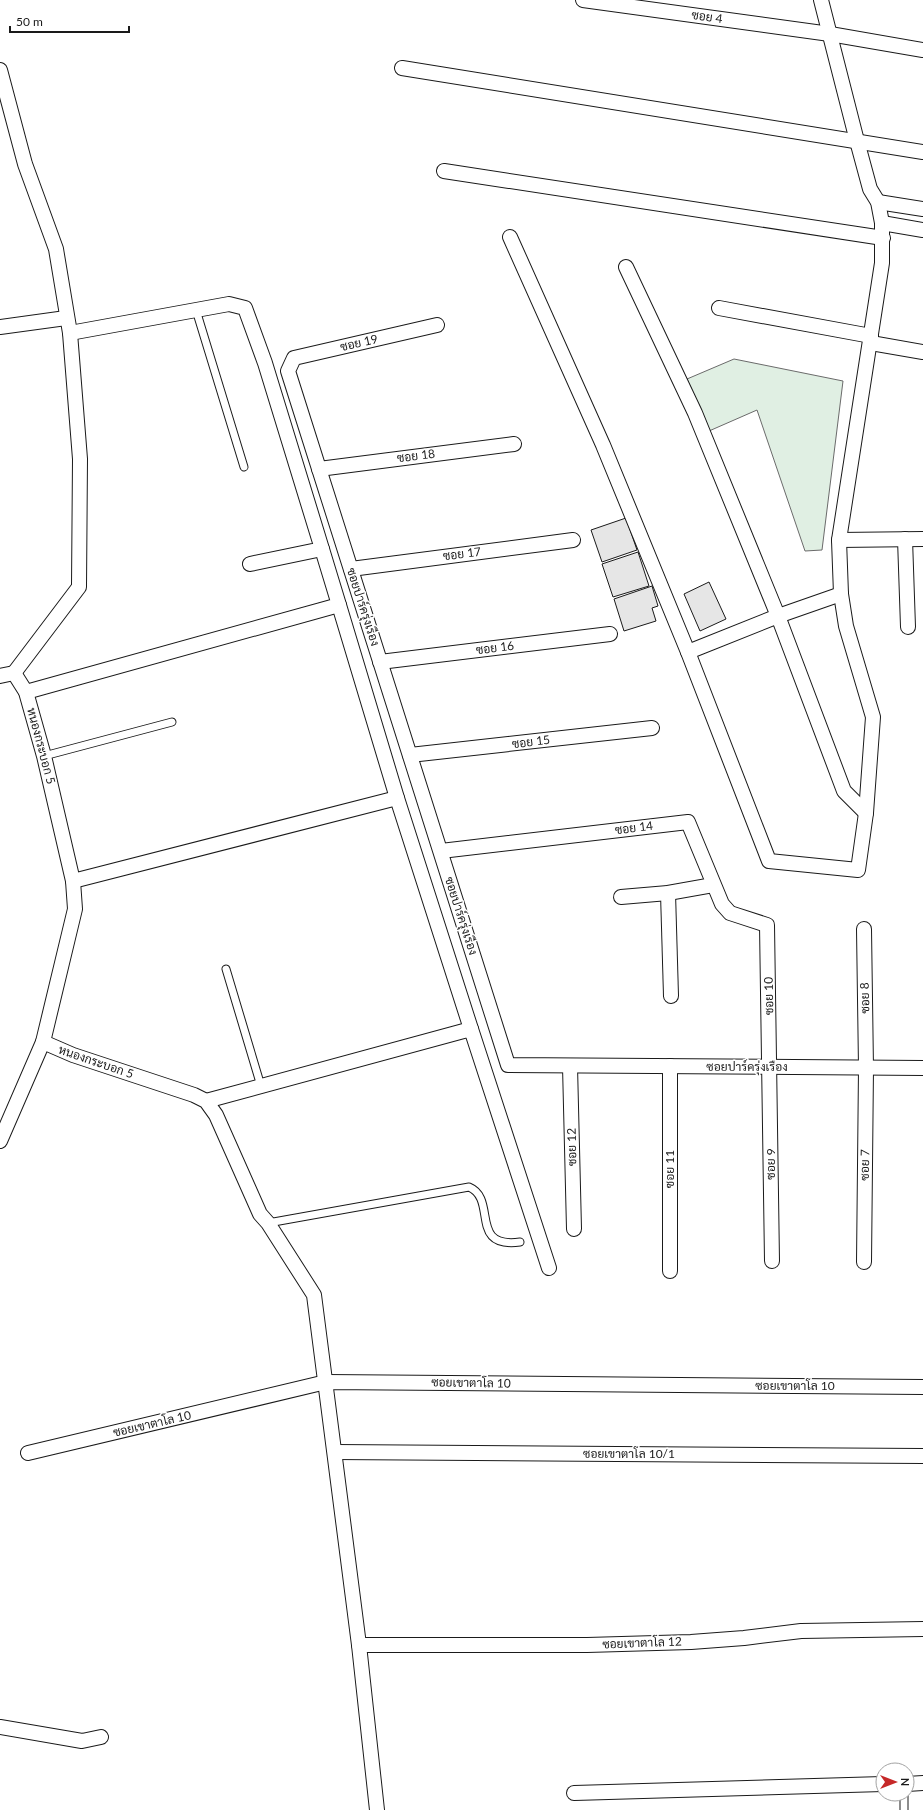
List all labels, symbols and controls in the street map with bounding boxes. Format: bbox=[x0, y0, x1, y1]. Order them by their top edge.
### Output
street label: ซอย 4 bbox=[691, 7, 724, 26]
scale bar bbox=[10, 8, 129, 34]
text: 50 m bbox=[16, 14, 43, 29]
street label: ซอย 19 bbox=[339, 331, 379, 354]
street label: ซอย 18 bbox=[396, 446, 436, 465]
street label: ซอย 17 bbox=[442, 544, 482, 563]
street label: ซอยปาร์ครุ่งเรือง bbox=[342, 566, 383, 648]
street label: ซอย 16 bbox=[475, 638, 515, 657]
street label: หนองกระบอก 5 bbox=[24, 706, 59, 786]
street label: ซอย 15 bbox=[511, 732, 551, 751]
street label: ซอย 14 bbox=[614, 818, 654, 837]
street label: ซอยปาร์ครุ่งเรือง bbox=[440, 875, 481, 957]
street label: ซอย 10 bbox=[761, 977, 776, 1015]
street label: ซอย 8 bbox=[857, 982, 872, 1014]
street label: หนองกระบอก 5 bbox=[57, 1042, 136, 1081]
street label: ซอยปาร์ครุ่งเรือง bbox=[706, 1059, 788, 1076]
street label: ซอย 12 bbox=[564, 1128, 579, 1166]
street label: ซอย 9 bbox=[763, 1148, 778, 1180]
street label: ซอย 7 bbox=[857, 1149, 872, 1181]
street label: ซอย 11 bbox=[662, 1150, 677, 1188]
street label: ซอยเขาตาโล 10 bbox=[431, 1374, 511, 1391]
street label: ซอยเขาตาโล 10 bbox=[755, 1378, 835, 1393]
street label: ซอยเขาตาโล 10 bbox=[111, 1407, 192, 1440]
street label: ซอยเขาตาโล 10/1 bbox=[583, 1446, 675, 1461]
street label: ซอยเขาตาโล 12 bbox=[602, 1634, 682, 1651]
north arrow bbox=[875, 1762, 915, 1802]
text: N bbox=[899, 1778, 912, 1786]

